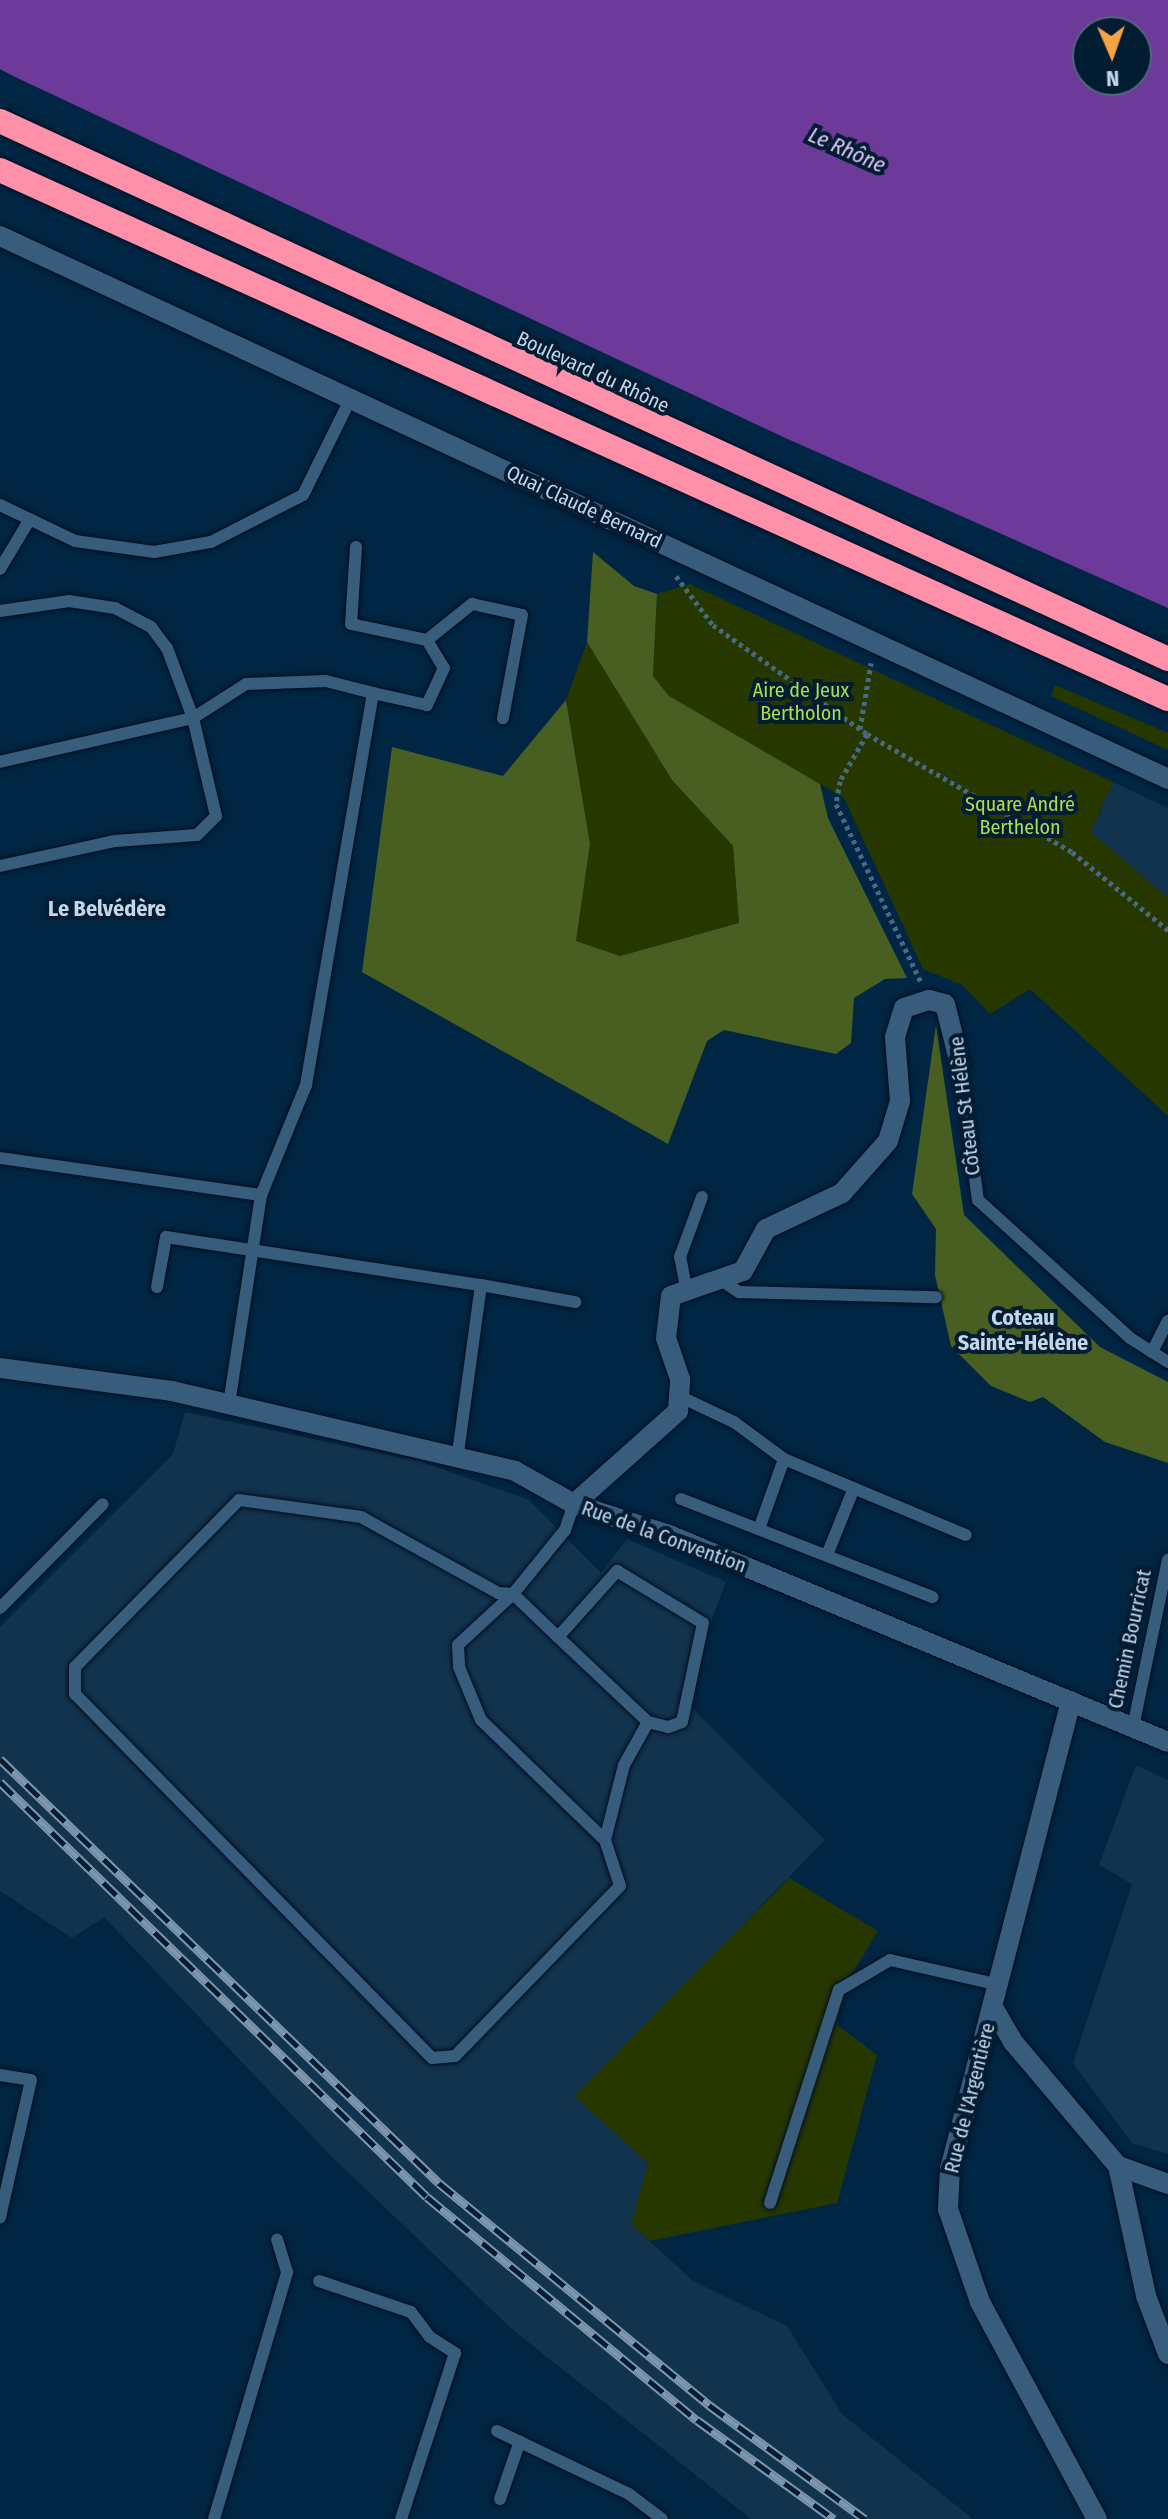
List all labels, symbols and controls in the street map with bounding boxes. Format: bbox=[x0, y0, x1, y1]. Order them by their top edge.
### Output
north arrow bbox=[1072, 16, 1152, 96]
text: N bbox=[1106, 65, 1120, 92]
water label: Le Rhône bbox=[804, 121, 890, 179]
street label: Boulevard du Rhône bbox=[513, 326, 673, 418]
street label: Quai Claude Bernard bbox=[503, 461, 665, 553]
park label: Aire de Jeux Bertholon bbox=[753, 678, 849, 725]
park label: Square André Berthelon bbox=[965, 792, 1075, 839]
district label: Le Belvédère bbox=[48, 896, 166, 922]
street label: Côteau St Hélène bbox=[945, 1035, 985, 1177]
district label: Coteau Sainte-Hélène bbox=[958, 1304, 1088, 1356]
street label: Rue de la Convention bbox=[578, 1496, 750, 1578]
street label: Chemin Bourricat bbox=[1104, 1567, 1156, 1711]
street label: Rue de l'Argentière bbox=[940, 2020, 1000, 2176]

